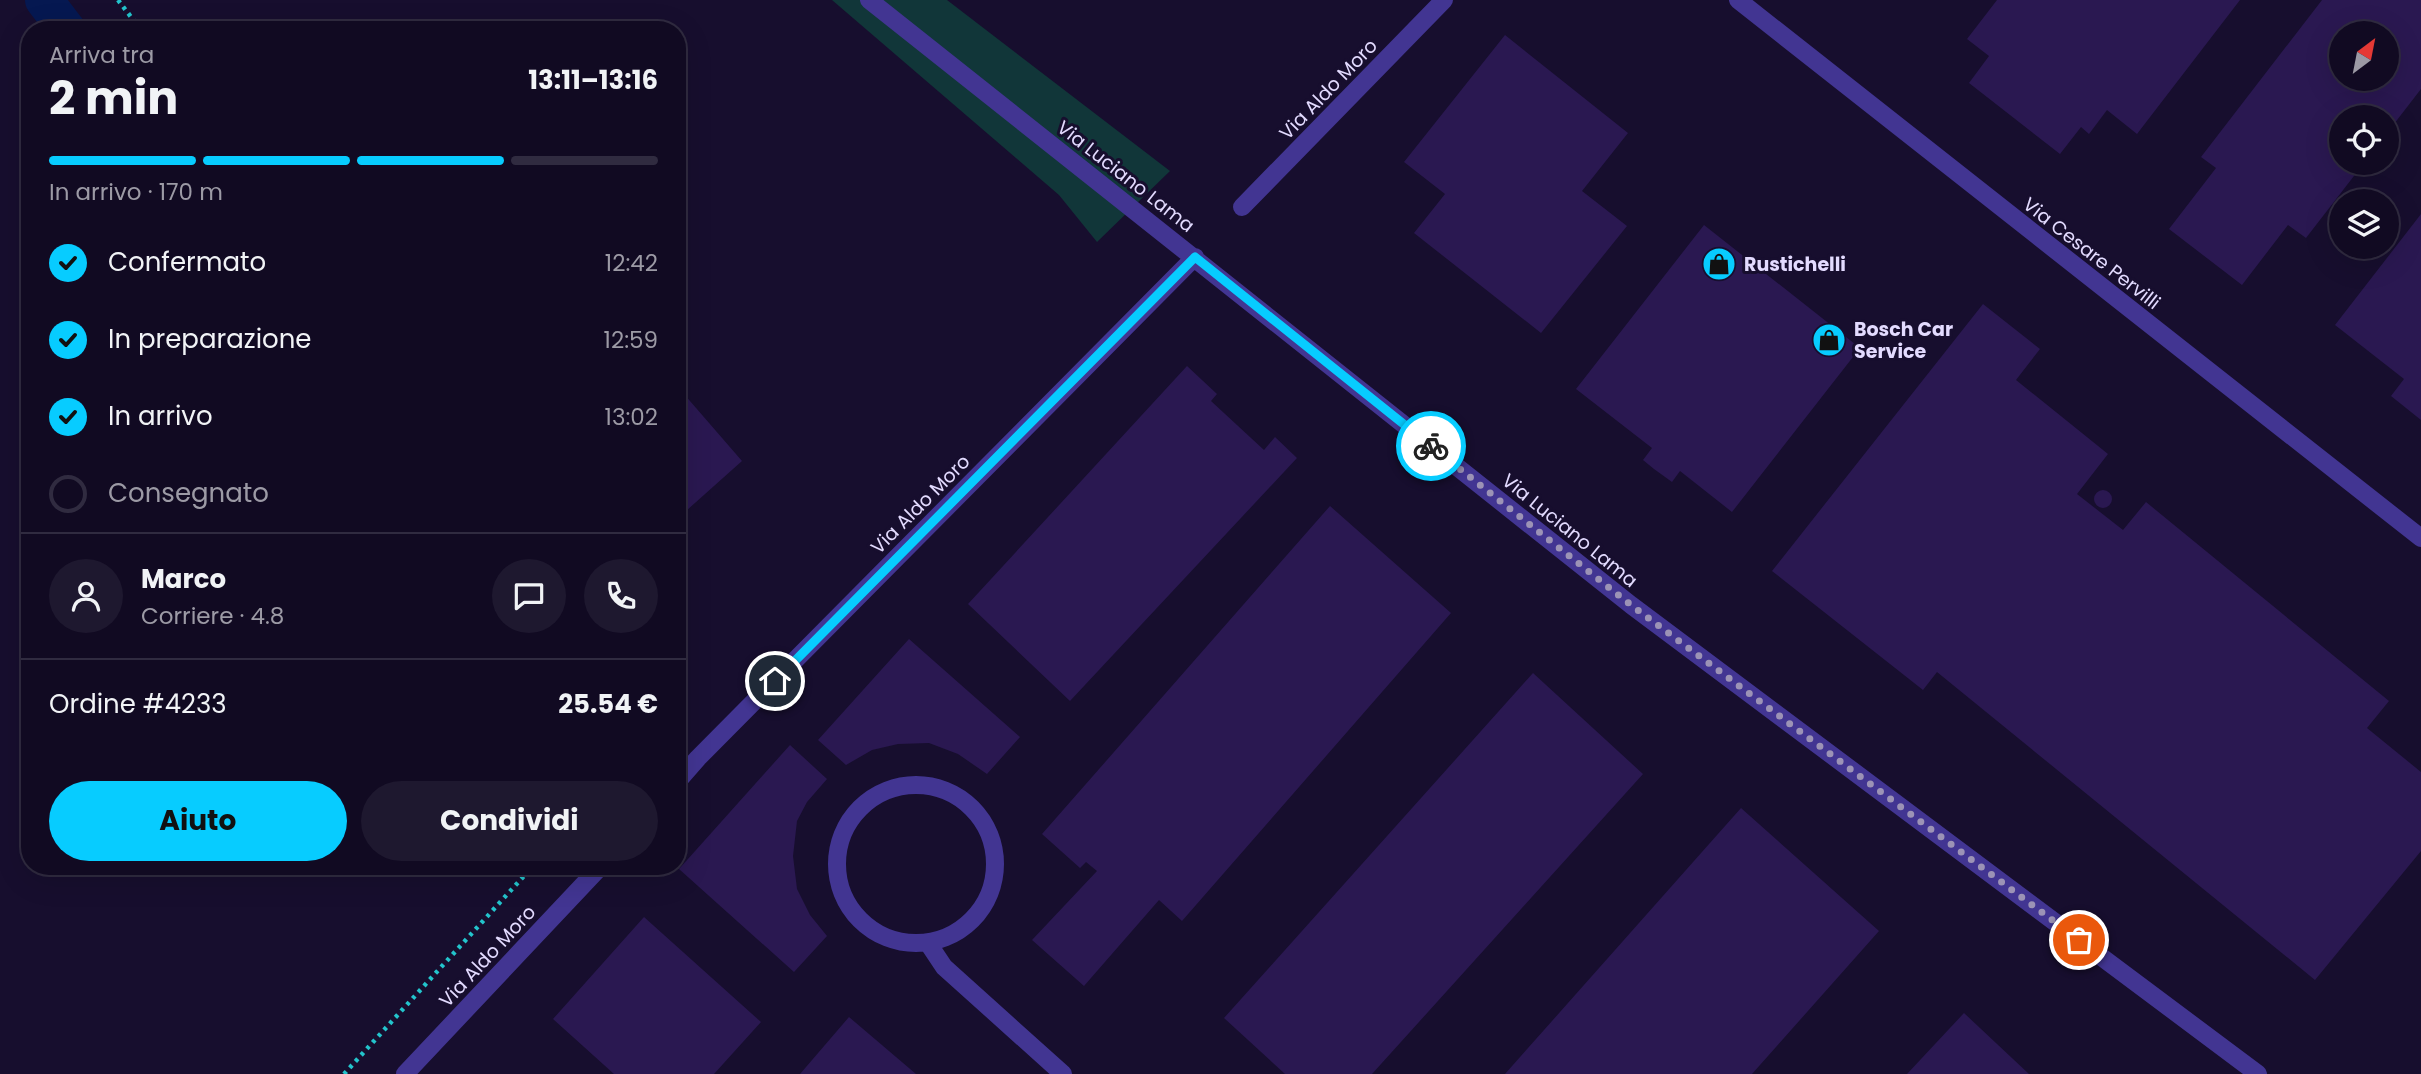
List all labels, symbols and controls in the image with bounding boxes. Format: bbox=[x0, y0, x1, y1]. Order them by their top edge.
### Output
north arrow bbox=[2329, 21, 2399, 91]
map controls bbox=[2329, 21, 2399, 259]
street label: Via Aldo Moro bbox=[1273, 33, 1383, 146]
text: Arriva tra bbox=[49, 39, 154, 71]
text: 13:11–13:16 bbox=[528, 62, 658, 98]
text: 2 min bbox=[49, 66, 178, 130]
button: locate bbox=[2329, 105, 2399, 175]
street label: Via Luciano Lama bbox=[1051, 114, 1200, 239]
text: In arrivo · 170 m bbox=[49, 176, 223, 208]
button: layers bbox=[2329, 189, 2399, 259]
street label: Via Cesare Pervilli bbox=[2017, 191, 2166, 316]
icon: check bbox=[49, 244, 87, 282]
text: Confermato bbox=[108, 244, 266, 280]
shop icon: Rustichelli bbox=[1700, 245, 1738, 283]
text: 12:42 bbox=[605, 247, 658, 279]
place label: Rustichelli bbox=[1744, 251, 1846, 278]
place label: Bosch Car Service bbox=[1854, 316, 1953, 365]
icon: check bbox=[49, 321, 87, 359]
text: In preparazione bbox=[108, 321, 311, 357]
shop icon: Bosch Car Service bbox=[1810, 321, 1848, 359]
text: 12:59 bbox=[604, 324, 658, 356]
icon: check bbox=[49, 398, 87, 436]
text: In arrivo bbox=[108, 398, 213, 434]
text: 13:02 bbox=[605, 401, 658, 433]
courier bbox=[1396, 411, 1466, 481]
icon: bike bbox=[1412, 427, 1450, 465]
street label: Via Aldo Moro bbox=[865, 449, 976, 560]
street label: Via Luciano Lama bbox=[1496, 467, 1643, 594]
text: Consegnato bbox=[108, 475, 269, 511]
button: person bbox=[49, 559, 123, 633]
button: chat bbox=[492, 559, 566, 633]
button: phone bbox=[584, 559, 658, 633]
text: Marco bbox=[141, 561, 226, 597]
text: Corriere · 4.8 bbox=[141, 600, 284, 632]
pin bbox=[745, 651, 805, 711]
icon: home bbox=[756, 662, 794, 700]
text: Ordine #4233 bbox=[49, 686, 227, 722]
text: 25.54 € bbox=[558, 686, 658, 722]
button: Aiuto bbox=[49, 781, 347, 861]
button: Condividi bbox=[361, 781, 658, 861]
street label: Via Aldo Moro bbox=[433, 899, 542, 1013]
pin bbox=[2049, 910, 2109, 970]
icon: bag bbox=[2060, 921, 2098, 959]

